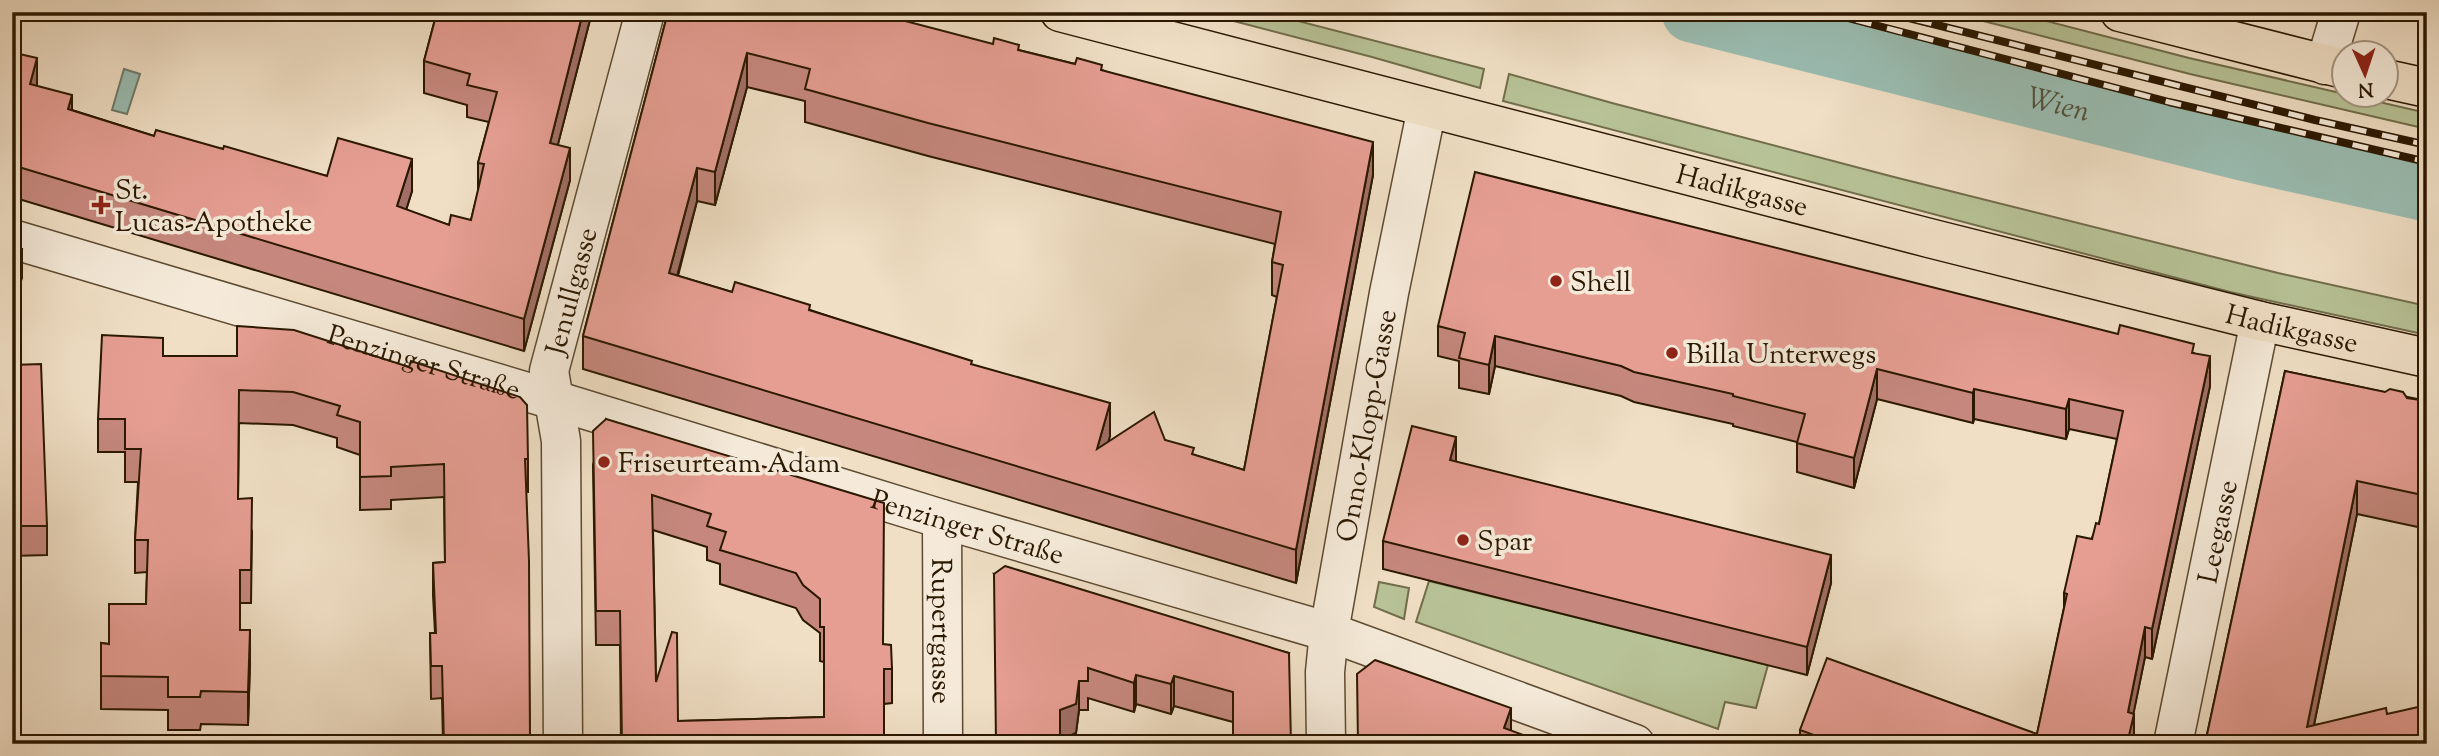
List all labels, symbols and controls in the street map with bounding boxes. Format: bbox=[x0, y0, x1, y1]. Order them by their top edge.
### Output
north arrow bbox=[2330, 38, 2400, 108]
text: N bbox=[2357, 75, 2374, 102]
water label: Wien bbox=[2022, 78, 2094, 135]
street label: Hadikgasse bbox=[1671, 156, 1812, 229]
place label: St. Lucas-Apotheke bbox=[115, 172, 312, 244]
marker: St. Lucas-Apotheke bbox=[93, 197, 109, 213]
street label: Jenullgasse bbox=[537, 223, 610, 362]
place label: Shell bbox=[1570, 264, 1632, 304]
marker: Shell bbox=[1548, 273, 1564, 289]
street label: Hadikgasse bbox=[2221, 296, 2362, 365]
street label: Onno-Klopp-Gasse bbox=[1328, 306, 1409, 545]
street label: Penzinger Straße bbox=[322, 317, 525, 412]
place label: Billa Unterwegs bbox=[1686, 336, 1876, 376]
marker: Billa Unterwegs bbox=[1664, 345, 1680, 361]
place label: Friseurteam Adam bbox=[618, 445, 840, 485]
marker: Friseurteam Adam bbox=[596, 454, 612, 470]
street label: Leegasse bbox=[2190, 477, 2250, 587]
street label: Penzinger Straße bbox=[865, 481, 1068, 577]
place label: Spar bbox=[1477, 523, 1533, 563]
marker: Spar bbox=[1455, 532, 1471, 548]
street label: Rupertgasse bbox=[919, 558, 960, 704]

